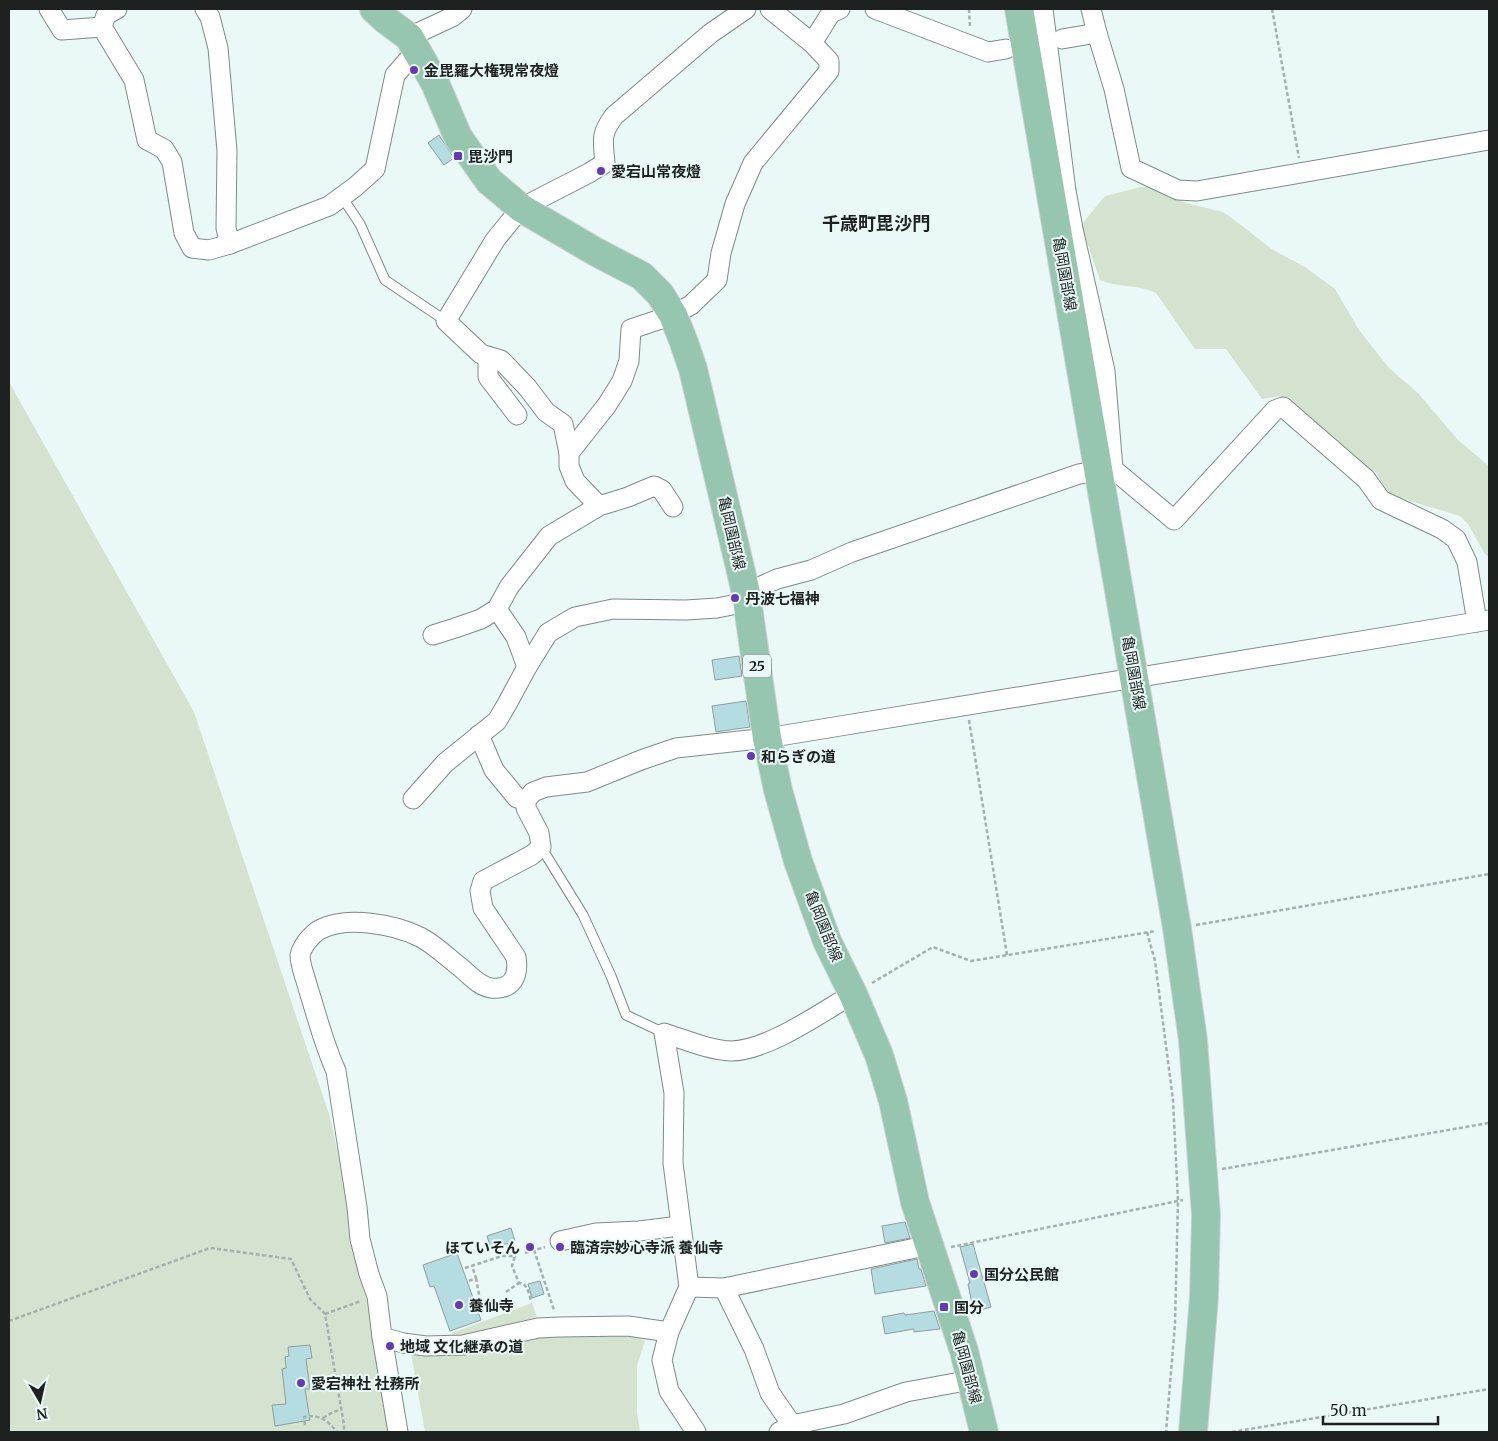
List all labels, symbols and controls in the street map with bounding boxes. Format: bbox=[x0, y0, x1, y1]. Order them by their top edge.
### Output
place label: 金毘羅大権現常夜燈 bbox=[424, 61, 559, 80]
marker: 金毘羅大権現常夜燈 bbox=[408, 64, 420, 76]
place label: 毘沙門 bbox=[468, 147, 513, 166]
marker: 毘沙門 bbox=[452, 150, 464, 162]
place label: 愛宕山常夜燈 bbox=[611, 162, 701, 181]
marker: 愛宕山常夜燈 bbox=[595, 165, 607, 177]
district label: 千歳町毘沙門 bbox=[822, 212, 930, 235]
street label: 亀岡園部線 bbox=[1049, 235, 1081, 313]
street label: 亀岡園部線 bbox=[714, 494, 750, 572]
place label: 丹波七福神 bbox=[745, 589, 820, 608]
marker: 丹波七福神 bbox=[729, 592, 741, 604]
street label: 亀岡園部線 bbox=[1118, 634, 1150, 712]
road number: 25 bbox=[743, 654, 771, 678]
place label: 和らぎの道 bbox=[761, 747, 836, 766]
marker: 和らぎの道 bbox=[745, 750, 757, 762]
street label: 亀岡園部線 bbox=[801, 888, 847, 964]
place label: ほていそん bbox=[445, 1238, 520, 1257]
place label: 臨済宗妙心寺派 養仙寺 bbox=[570, 1238, 724, 1257]
marker: ほていそん bbox=[524, 1241, 536, 1253]
marker: 臨済宗妙心寺派 養仙寺 bbox=[554, 1241, 566, 1253]
place label: 国分公民館 bbox=[984, 1265, 1059, 1284]
marker: 国分公民館 bbox=[968, 1268, 980, 1280]
place label: 養仙寺 bbox=[469, 1296, 514, 1315]
place label: 国分 bbox=[954, 1298, 984, 1317]
marker: 養仙寺 bbox=[453, 1299, 465, 1311]
marker: 国分 bbox=[938, 1301, 950, 1313]
street label: 亀岡園部線 bbox=[948, 1328, 986, 1406]
place label: 地域 文化継承の道 bbox=[400, 1337, 524, 1356]
marker: 地域 文化継承の道 bbox=[384, 1340, 396, 1352]
place label: 愛宕神社 社務所 bbox=[311, 1374, 420, 1393]
north arrow bbox=[15, 1376, 65, 1426]
marker: 愛宕神社 社務所 bbox=[295, 1377, 307, 1389]
scale bar bbox=[1323, 1394, 1438, 1426]
text: 50 m bbox=[1330, 1401, 1367, 1420]
text: N bbox=[35, 1404, 49, 1424]

